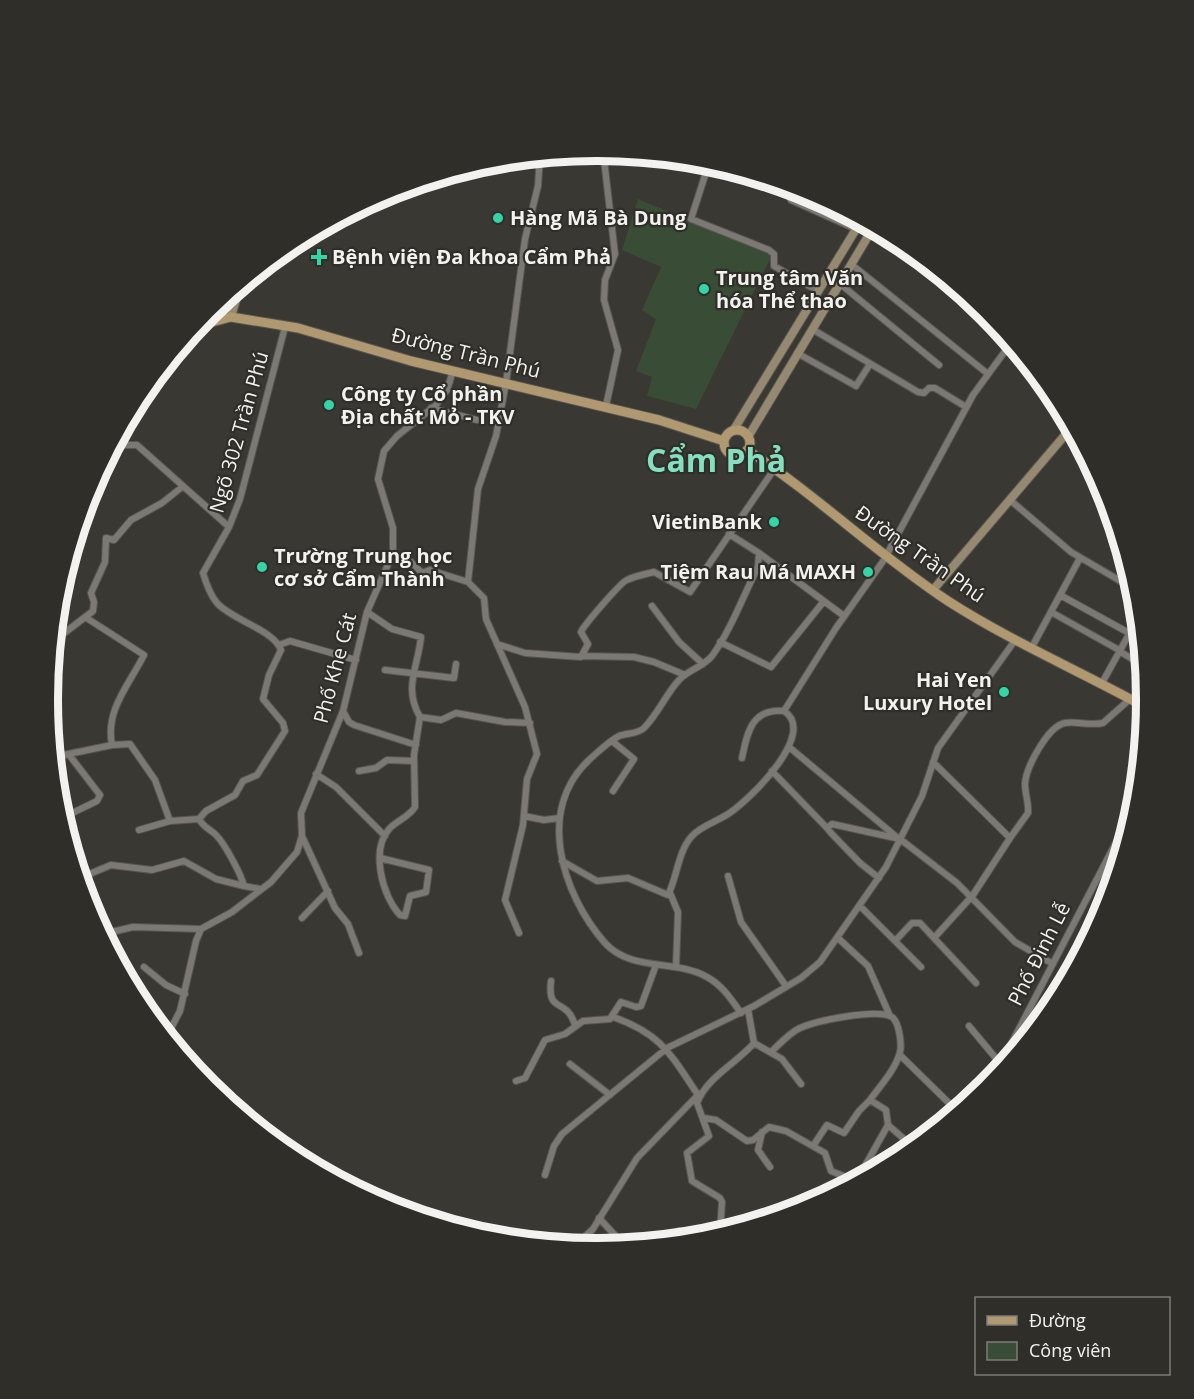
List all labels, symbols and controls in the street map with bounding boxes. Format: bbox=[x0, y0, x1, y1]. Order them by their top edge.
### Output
place label: Hàng Mã Bà Dung bbox=[510, 204, 687, 231]
marker: Hàng Mã Bà Dung bbox=[491, 211, 505, 225]
place label: Bệnh viện Đa khoa Cẩm Phả bbox=[332, 243, 611, 270]
marker: Bệnh viện Đa khoa Cẩm Phả bbox=[310, 248, 328, 266]
place label: Trung tâm Văn hóa Thể thao bbox=[716, 264, 863, 314]
marker: Trung tâm Văn hóa Thể thao bbox=[697, 282, 711, 296]
street label: Đường Trần Phú bbox=[389, 321, 543, 384]
street label: Ngõ 302 Trần Phú bbox=[203, 348, 275, 516]
place label: Công ty Cổ phần Địa chất Mỏ - TKV bbox=[341, 380, 515, 430]
marker: Công ty Cổ phần Địa chất Mỏ - TKV bbox=[322, 398, 336, 412]
district label: Cẩm Phả bbox=[646, 438, 786, 481]
street label: Đường Trần Phú bbox=[850, 499, 991, 608]
place label: VietinBank bbox=[652, 508, 763, 535]
marker: VietinBank bbox=[767, 515, 781, 529]
place label: Trường Trung học cơ sở Cẩm Thành bbox=[274, 542, 452, 592]
place label: Tiệm Rau Má MAXH bbox=[661, 558, 856, 585]
marker: Trường Trung học cơ sở Cẩm Thành bbox=[255, 560, 269, 574]
marker: Tiệm Rau Má MAXH bbox=[861, 565, 875, 579]
street label: Phố Khe Cát bbox=[307, 610, 362, 726]
place label: Hai Yen Luxury Hotel bbox=[863, 666, 992, 716]
marker: Hai Yen Luxury Hotel bbox=[997, 685, 1011, 699]
street label: Phố Đinh Lễ bbox=[1001, 898, 1076, 1010]
legend bbox=[975, 1297, 1170, 1375]
text: Đường bbox=[1029, 1308, 1086, 1332]
text: Công viên bbox=[1029, 1338, 1111, 1362]

